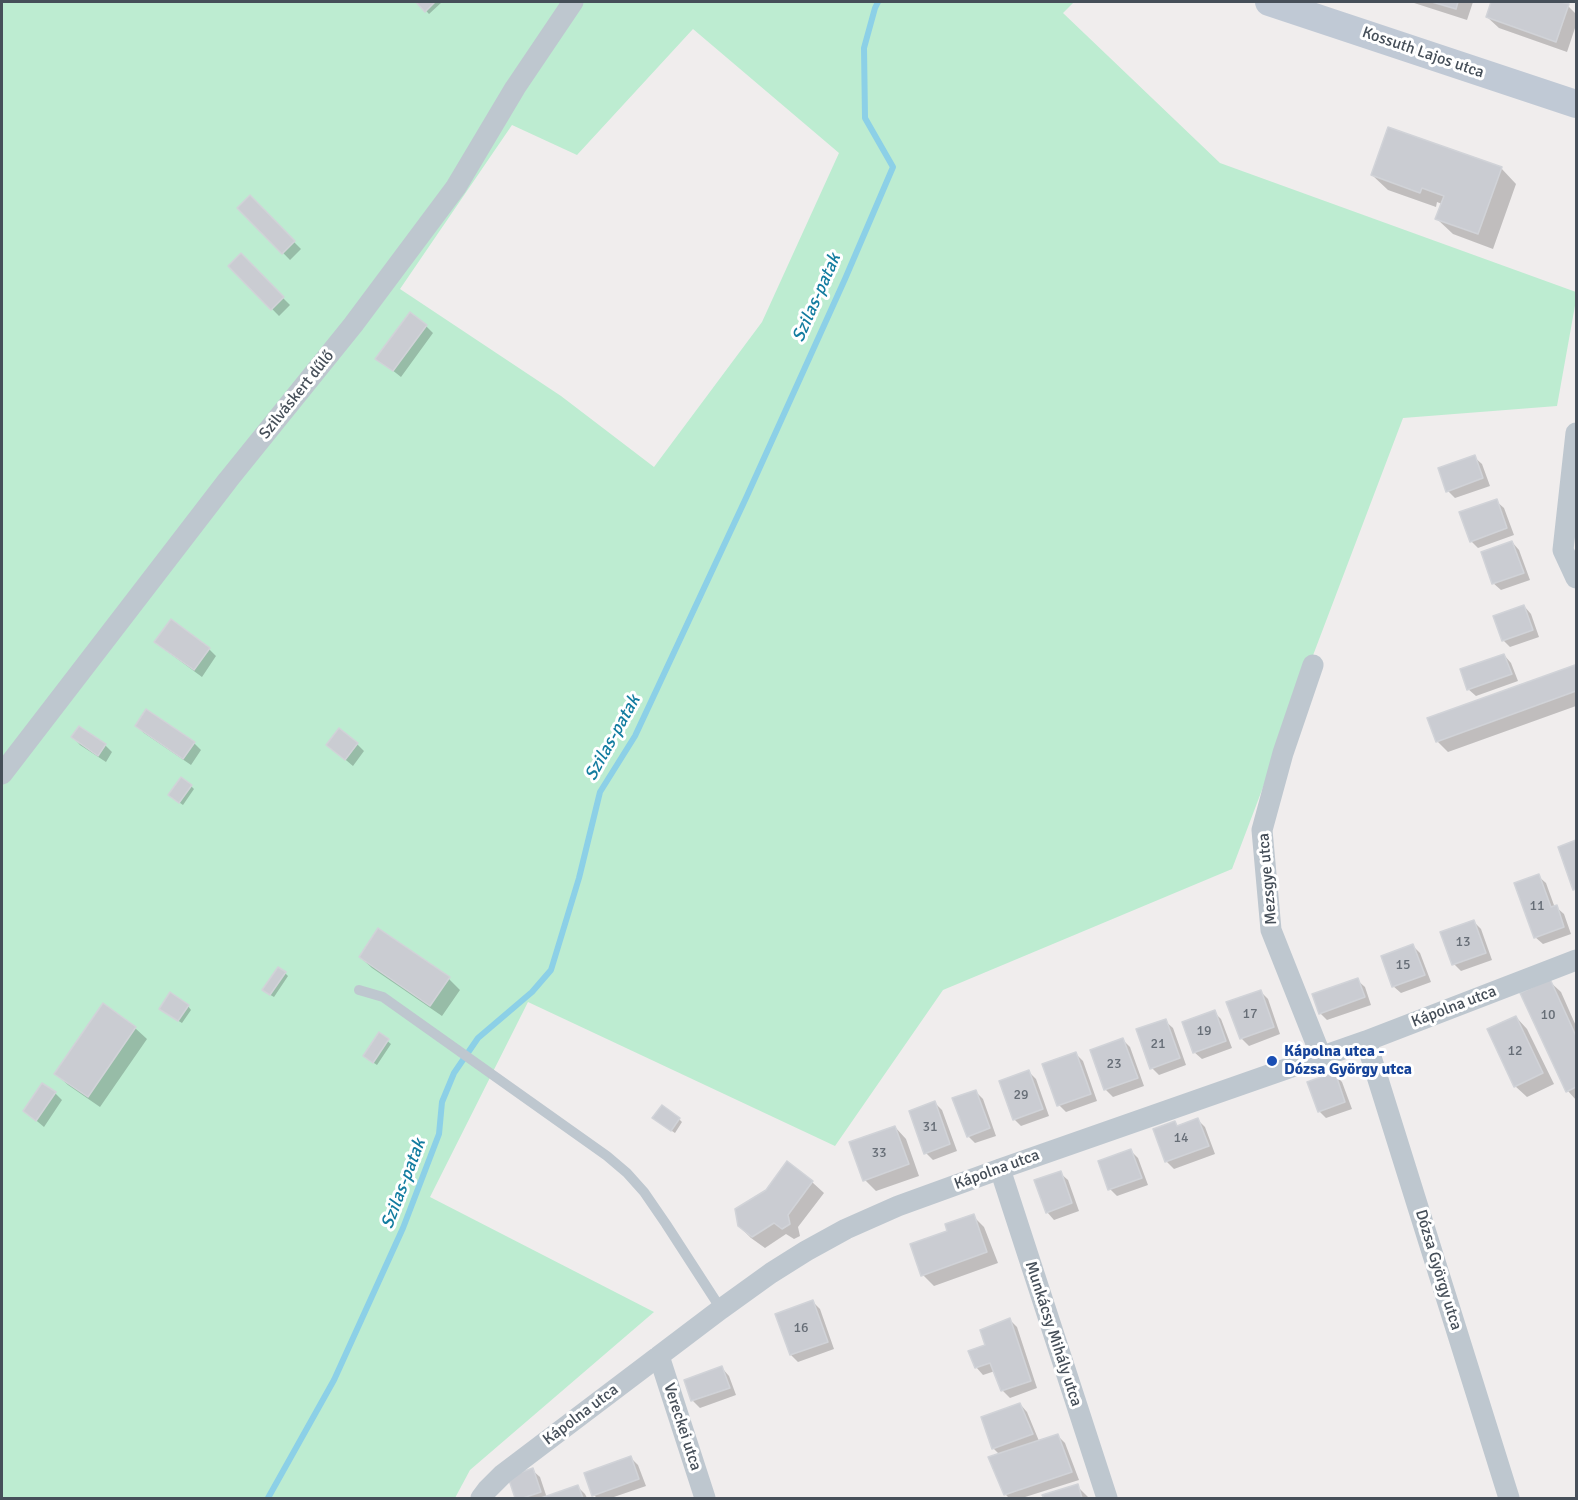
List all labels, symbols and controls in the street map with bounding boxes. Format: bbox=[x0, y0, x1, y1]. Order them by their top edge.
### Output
street label: Kossuth Lajos utca bbox=[1360, 23, 1486, 83]
water label: Szilas-patak bbox=[788, 251, 846, 345]
street label: Szilváskert dűlő bbox=[255, 347, 339, 443]
water label: Szilas-patak bbox=[581, 692, 645, 784]
street label: Mezsgye utca bbox=[1254, 832, 1282, 926]
house number: 11 bbox=[1529, 898, 1545, 914]
house number: 13 bbox=[1455, 934, 1471, 950]
house number: 15 bbox=[1395, 957, 1411, 973]
street label: Kápolna utca bbox=[1409, 982, 1499, 1032]
house number: 17 bbox=[1242, 1006, 1258, 1022]
house number: 10 bbox=[1540, 1007, 1556, 1023]
house number: 19 bbox=[1196, 1023, 1212, 1039]
house number: 21 bbox=[1150, 1036, 1166, 1052]
place label: Kápolna utca - Dózsa György utca bbox=[1284, 1042, 1412, 1080]
house number: 12 bbox=[1507, 1043, 1523, 1059]
marker: Kápolna utca - Dózsa György utca bbox=[1265, 1054, 1279, 1068]
house number: 23 bbox=[1106, 1056, 1122, 1072]
house number: 29 bbox=[1013, 1087, 1029, 1103]
house number: 31 bbox=[922, 1119, 938, 1135]
house number: 14 bbox=[1173, 1130, 1189, 1146]
water label: Szilas-patak bbox=[377, 1136, 431, 1232]
house number: 33 bbox=[871, 1145, 887, 1161]
street label: Kápolna utca bbox=[952, 1146, 1042, 1194]
street label: Dózsa György utca bbox=[1411, 1207, 1465, 1333]
street label: Munkácsy Mihály utca bbox=[1020, 1259, 1086, 1409]
house number: 16 bbox=[793, 1320, 809, 1336]
street label: Kápolna utca bbox=[540, 1380, 622, 1450]
street label: Vereckei utca bbox=[659, 1381, 705, 1473]

